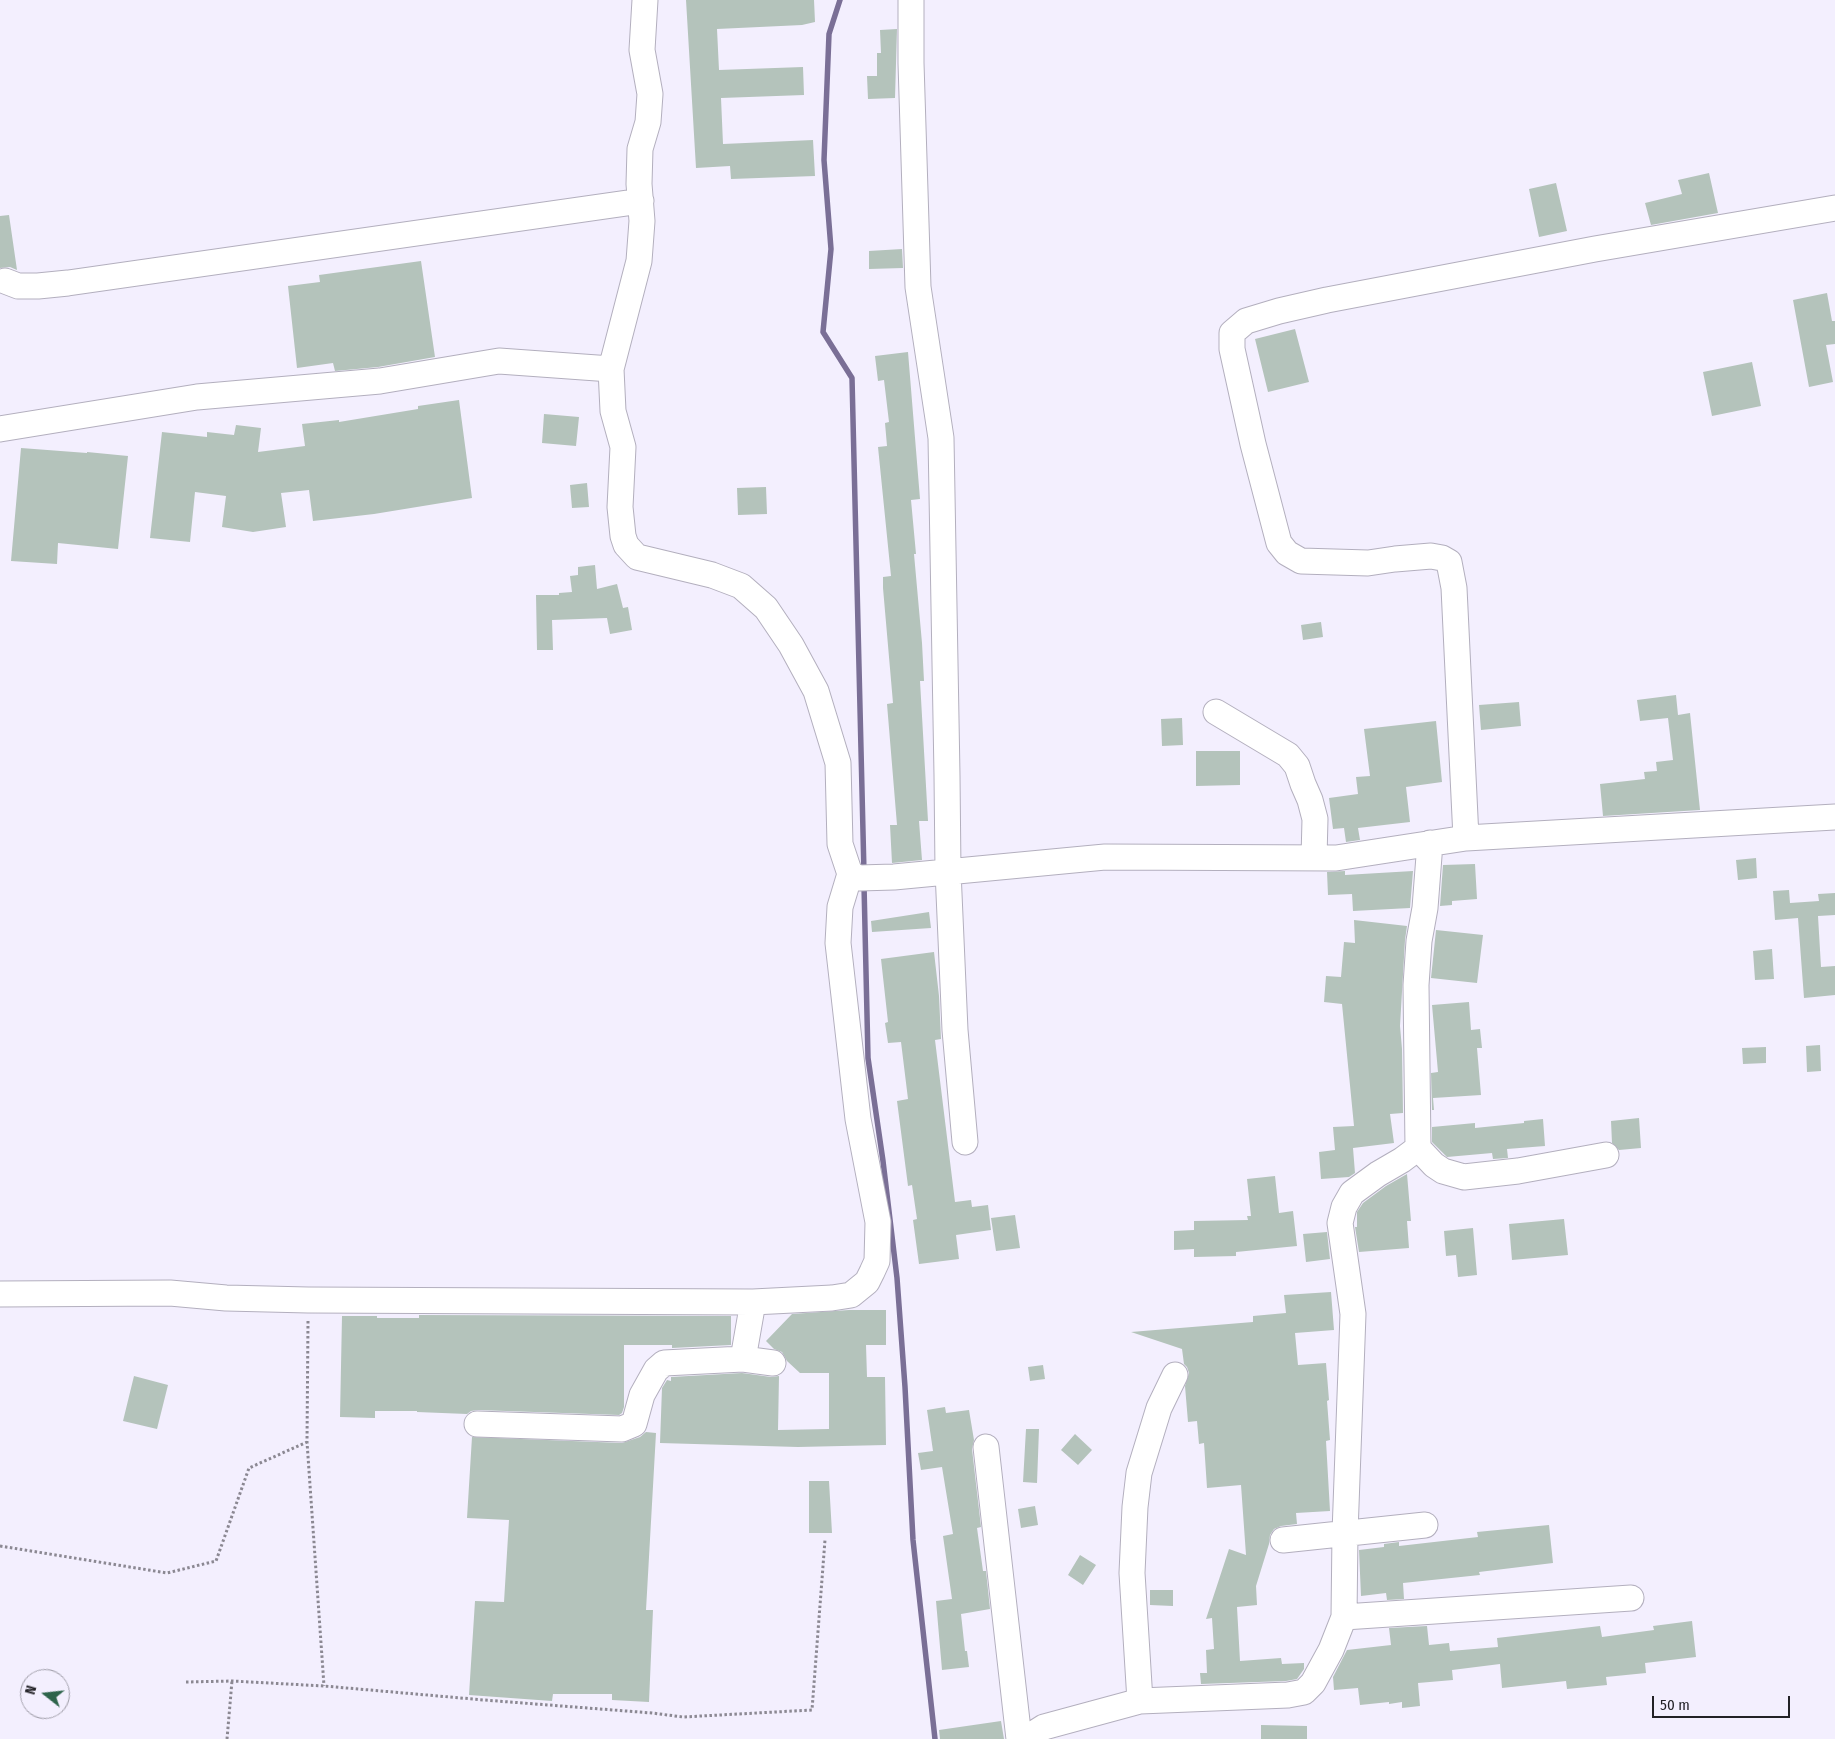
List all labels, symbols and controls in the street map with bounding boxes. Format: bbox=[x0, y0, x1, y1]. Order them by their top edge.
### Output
north arrow bbox=[20, 1669, 70, 1719]
text: N bbox=[22, 1684, 40, 1696]
scale bar bbox=[1655, 1686, 1792, 1718]
text: 50 m bbox=[1660, 1696, 1690, 1714]

